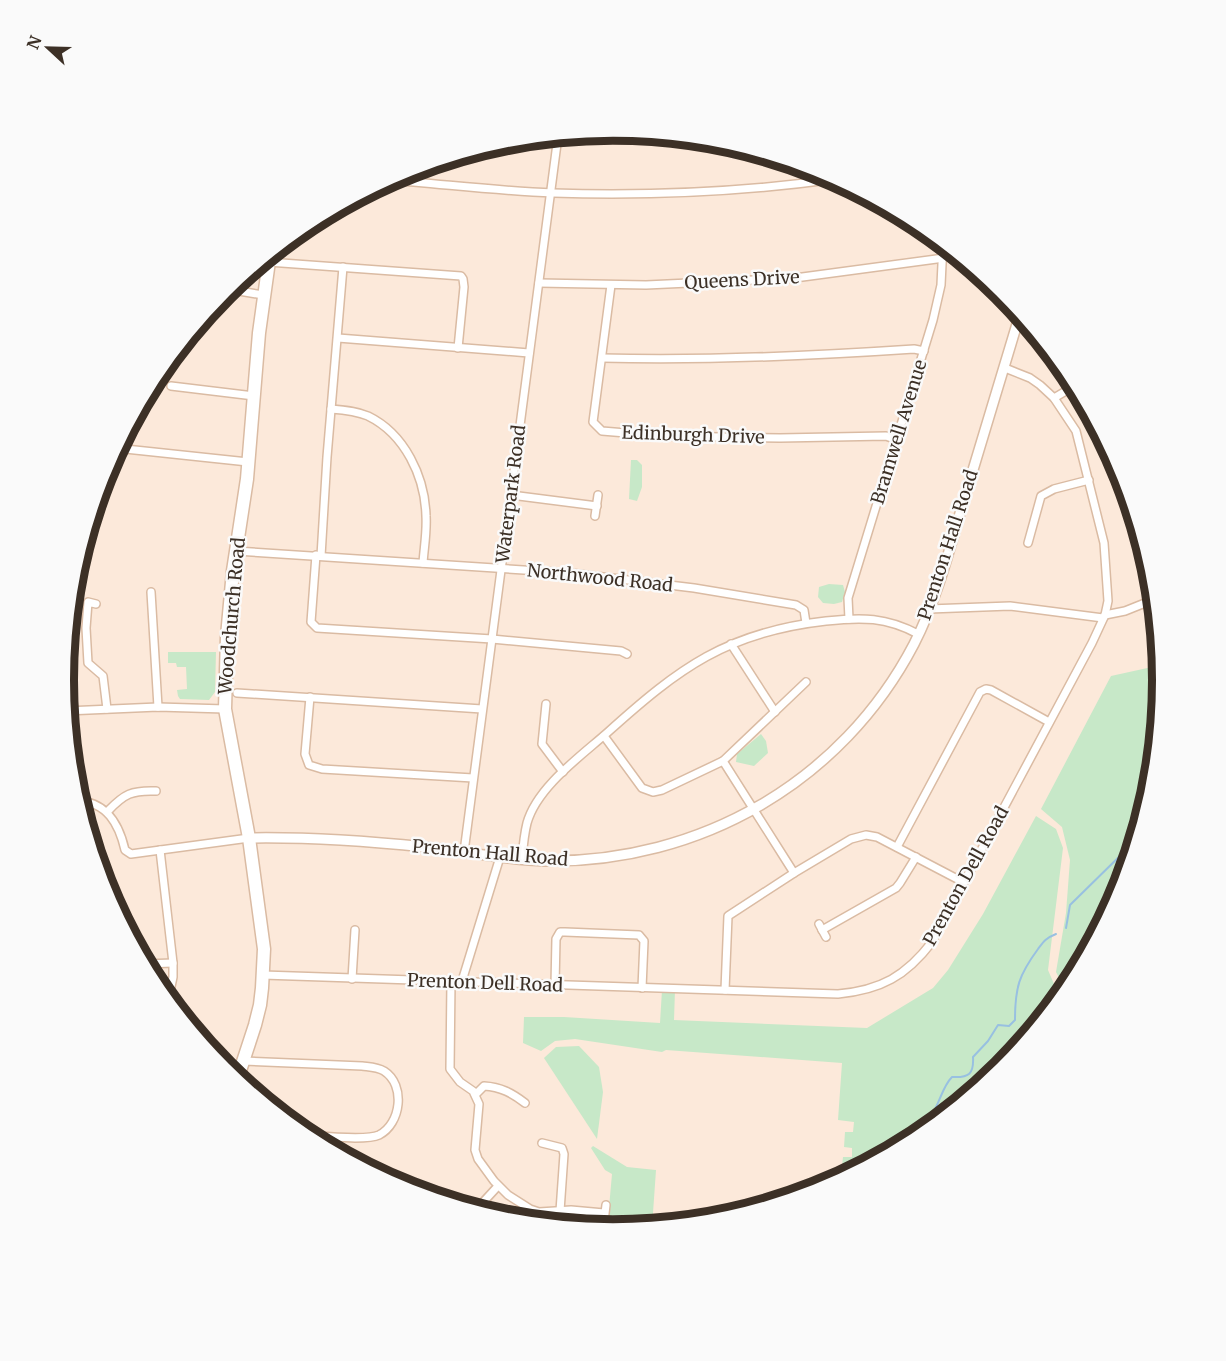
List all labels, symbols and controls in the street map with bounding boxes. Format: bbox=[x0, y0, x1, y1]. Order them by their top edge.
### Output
north arrow bbox=[18, 18, 78, 78]
text: N bbox=[22, 32, 46, 52]
street label: Queens Drive bbox=[684, 265, 800, 294]
street label: Bramwell Avenue bbox=[866, 357, 931, 507]
street label: Edinburgh Drive bbox=[621, 421, 765, 448]
street label: Waterpark Road bbox=[491, 423, 530, 565]
street label: Prenton Hall Road bbox=[912, 467, 983, 623]
street label: Woodchurch Road bbox=[213, 536, 250, 697]
street label: Northwood Road bbox=[526, 558, 674, 597]
street label: Prenton Dell Road bbox=[918, 802, 1014, 950]
street label: Prenton Hall Road bbox=[411, 834, 569, 871]
street label: Prenton Dell Road bbox=[407, 968, 564, 997]

